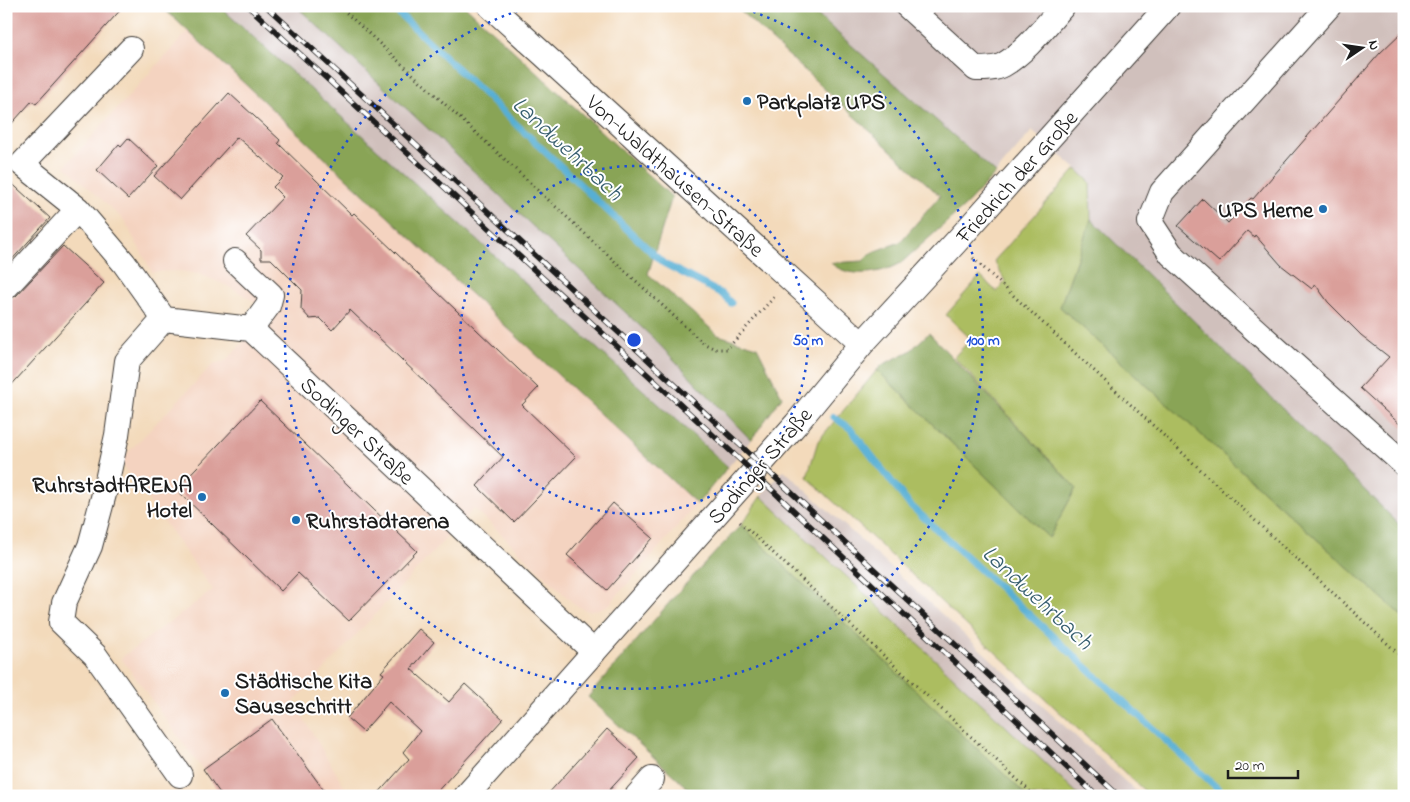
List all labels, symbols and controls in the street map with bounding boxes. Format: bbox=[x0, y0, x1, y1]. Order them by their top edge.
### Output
north arrow bbox=[1338, 22, 1388, 72]
text: N bbox=[1362, 38, 1384, 52]
street label: Von-Waldthausen-Straße bbox=[577, 88, 770, 266]
place label: Parkplatz UPS bbox=[757, 88, 885, 120]
water label: Landwehrbach bbox=[503, 89, 630, 211]
marker: Parkplatz UPS bbox=[741, 95, 753, 107]
street label: Friedrich der Große bbox=[949, 104, 1087, 252]
place label: UPS Herne bbox=[1218, 196, 1314, 228]
marker: UPS Herne bbox=[1317, 203, 1329, 215]
text: 50 m bbox=[793, 330, 824, 352]
text: 100 m bbox=[966, 330, 1000, 352]
centre of rings bbox=[625, 331, 643, 349]
street label: Sodinger Straße bbox=[291, 371, 421, 495]
street label: Sodinger Straße bbox=[701, 401, 822, 533]
place label: RuhrstadtARENA Hotel bbox=[32, 471, 192, 528]
marker: RuhrstadtARENA Hotel bbox=[196, 491, 208, 503]
place label: Ruhrstadtarena bbox=[306, 507, 450, 539]
marker: Ruhrstadtarena bbox=[290, 514, 302, 526]
water label: Landwehrbach bbox=[973, 538, 1100, 660]
place label: Städtische Kita Sauseschritt bbox=[235, 667, 372, 724]
marker: Städtische Kita Sauseschritt bbox=[219, 687, 231, 699]
scale bar bbox=[1228, 747, 1298, 779]
text: 20 m bbox=[1235, 755, 1265, 777]

